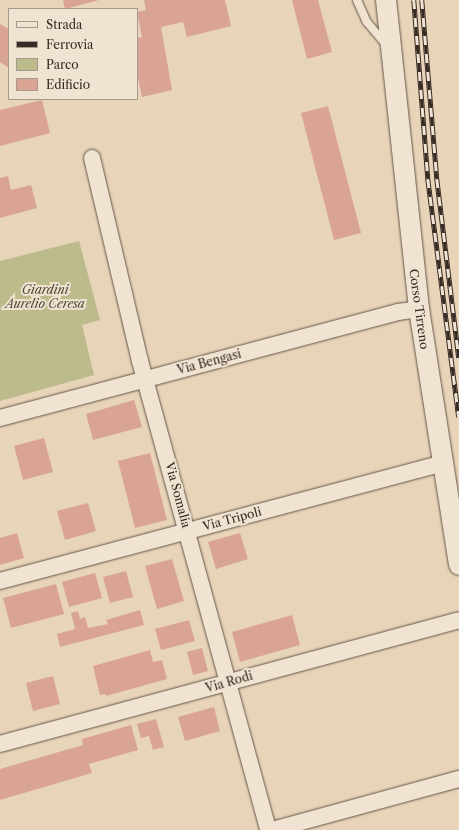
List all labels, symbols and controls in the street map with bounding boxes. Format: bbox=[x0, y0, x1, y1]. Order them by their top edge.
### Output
legend bbox=[8, 8, 138, 100]
text: Strada bbox=[46, 17, 82, 32]
text: Ferrovia bbox=[46, 37, 93, 52]
text: Parco bbox=[46, 57, 79, 72]
text: Edificio bbox=[46, 77, 90, 92]
street label: Corso Tirreno bbox=[406, 268, 432, 350]
park label: Giardini Aurelio Ceresa bbox=[5, 283, 85, 311]
street label: Via Bengasi bbox=[175, 347, 243, 377]
street label: Via Somalia bbox=[162, 461, 194, 529]
street label: Via Tripoli bbox=[201, 504, 263, 534]
street label: Via Rodi bbox=[204, 668, 254, 696]

